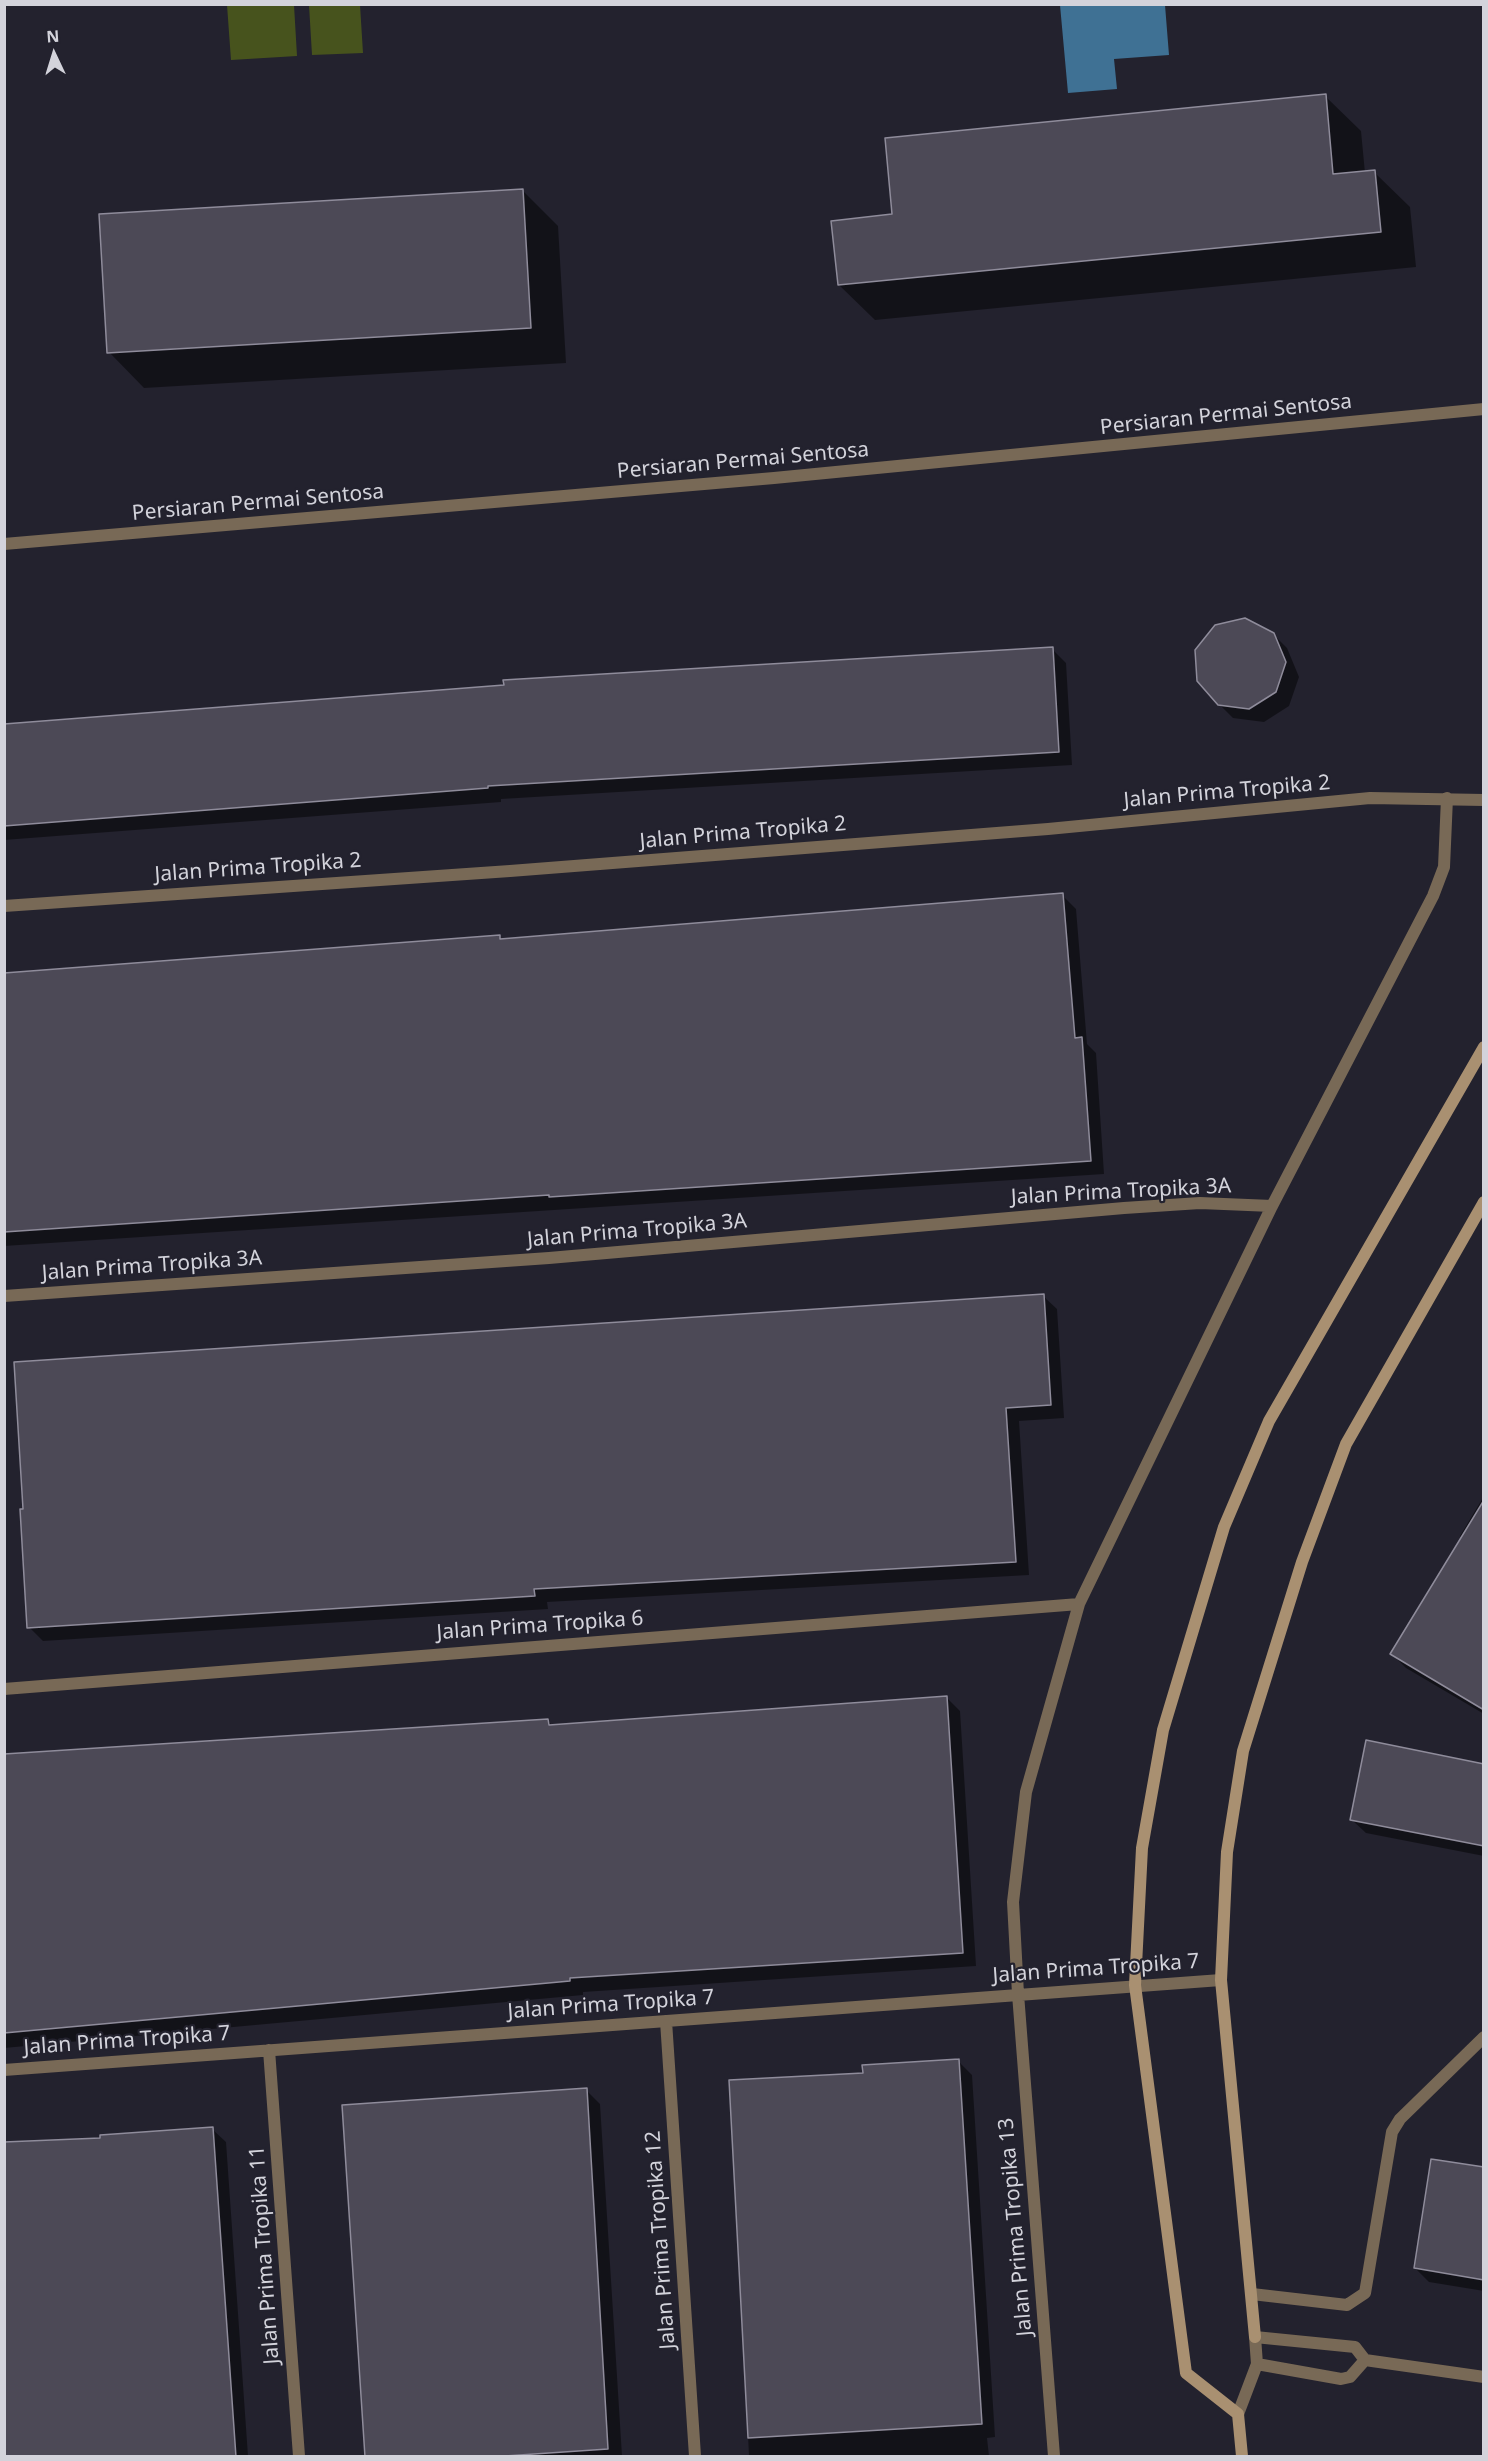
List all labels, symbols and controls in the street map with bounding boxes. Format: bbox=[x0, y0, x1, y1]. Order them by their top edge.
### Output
north arrow bbox=[24, 24, 84, 84]
text: N bbox=[45, 25, 60, 47]
street label: Persiaran Permai Sentosa bbox=[1099, 389, 1353, 441]
street label: Persiaran Permai Sentosa bbox=[616, 437, 870, 485]
street label: Persiaran Permai Sentosa bbox=[131, 479, 385, 527]
street label: Jalan Prima Tropika 2 bbox=[1123, 770, 1331, 814]
street label: Jalan Prima Tropika 2 bbox=[639, 811, 847, 855]
street label: Jalan Prima Tropika 2 bbox=[154, 848, 362, 888]
street label: Jalan Prima Tropika 3A bbox=[1010, 1174, 1232, 1210]
street label: Jalan Prima Tropika 3A bbox=[526, 1209, 748, 1253]
street label: Jalan Prima Tropika 3A bbox=[41, 1246, 263, 1286]
street label: Jalan Prima Tropika 6 bbox=[436, 1606, 644, 1646]
street label: Jalan Prima Tropika 7 bbox=[992, 1949, 1200, 1989]
street label: Jalan Prima Tropika 7 bbox=[507, 1985, 715, 2025]
street label: Jalan Prima Tropika 7 bbox=[23, 2021, 231, 2061]
street label: Jalan Prima Tropika 13 bbox=[994, 2117, 1038, 2337]
street label: Jalan Prima Tropika 12 bbox=[641, 2130, 681, 2350]
street label: Jalan Prima Tropika 11 bbox=[245, 2145, 285, 2365]

